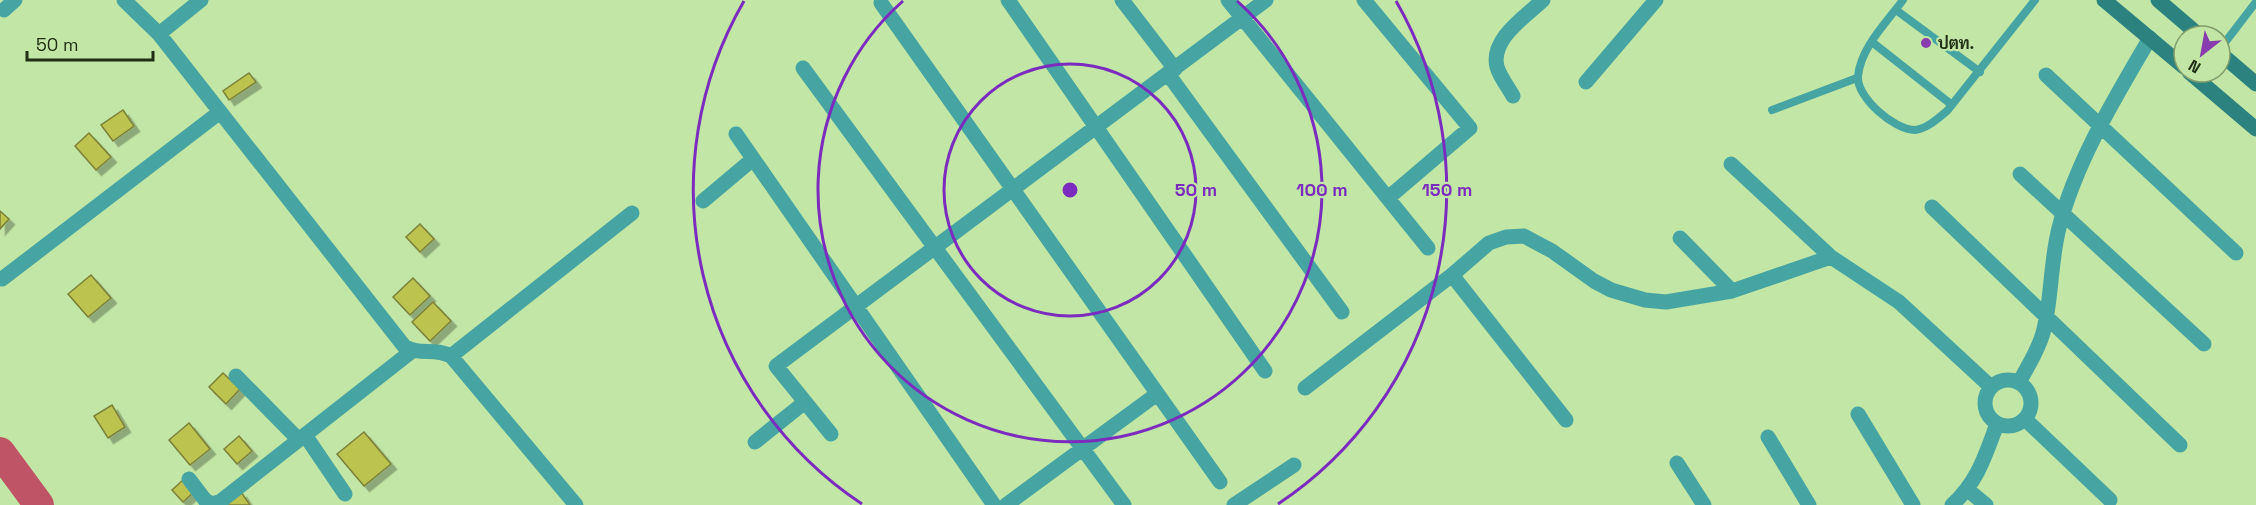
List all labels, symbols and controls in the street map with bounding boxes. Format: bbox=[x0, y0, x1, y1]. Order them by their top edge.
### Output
scale bar bbox=[27, 24, 153, 62]
north arrow bbox=[2172, 24, 2232, 84]
text: 50 m bbox=[36, 33, 78, 56]
place label: ปตท. bbox=[1938, 33, 1974, 54]
marker: ปตท. bbox=[1919, 36, 1933, 50]
text: N bbox=[2185, 55, 2205, 78]
text: 50 m bbox=[1175, 178, 1217, 201]
text: 100 m bbox=[1296, 178, 1348, 201]
text: 150 m bbox=[1422, 178, 1472, 201]
centre of rings bbox=[1060, 180, 1080, 200]

